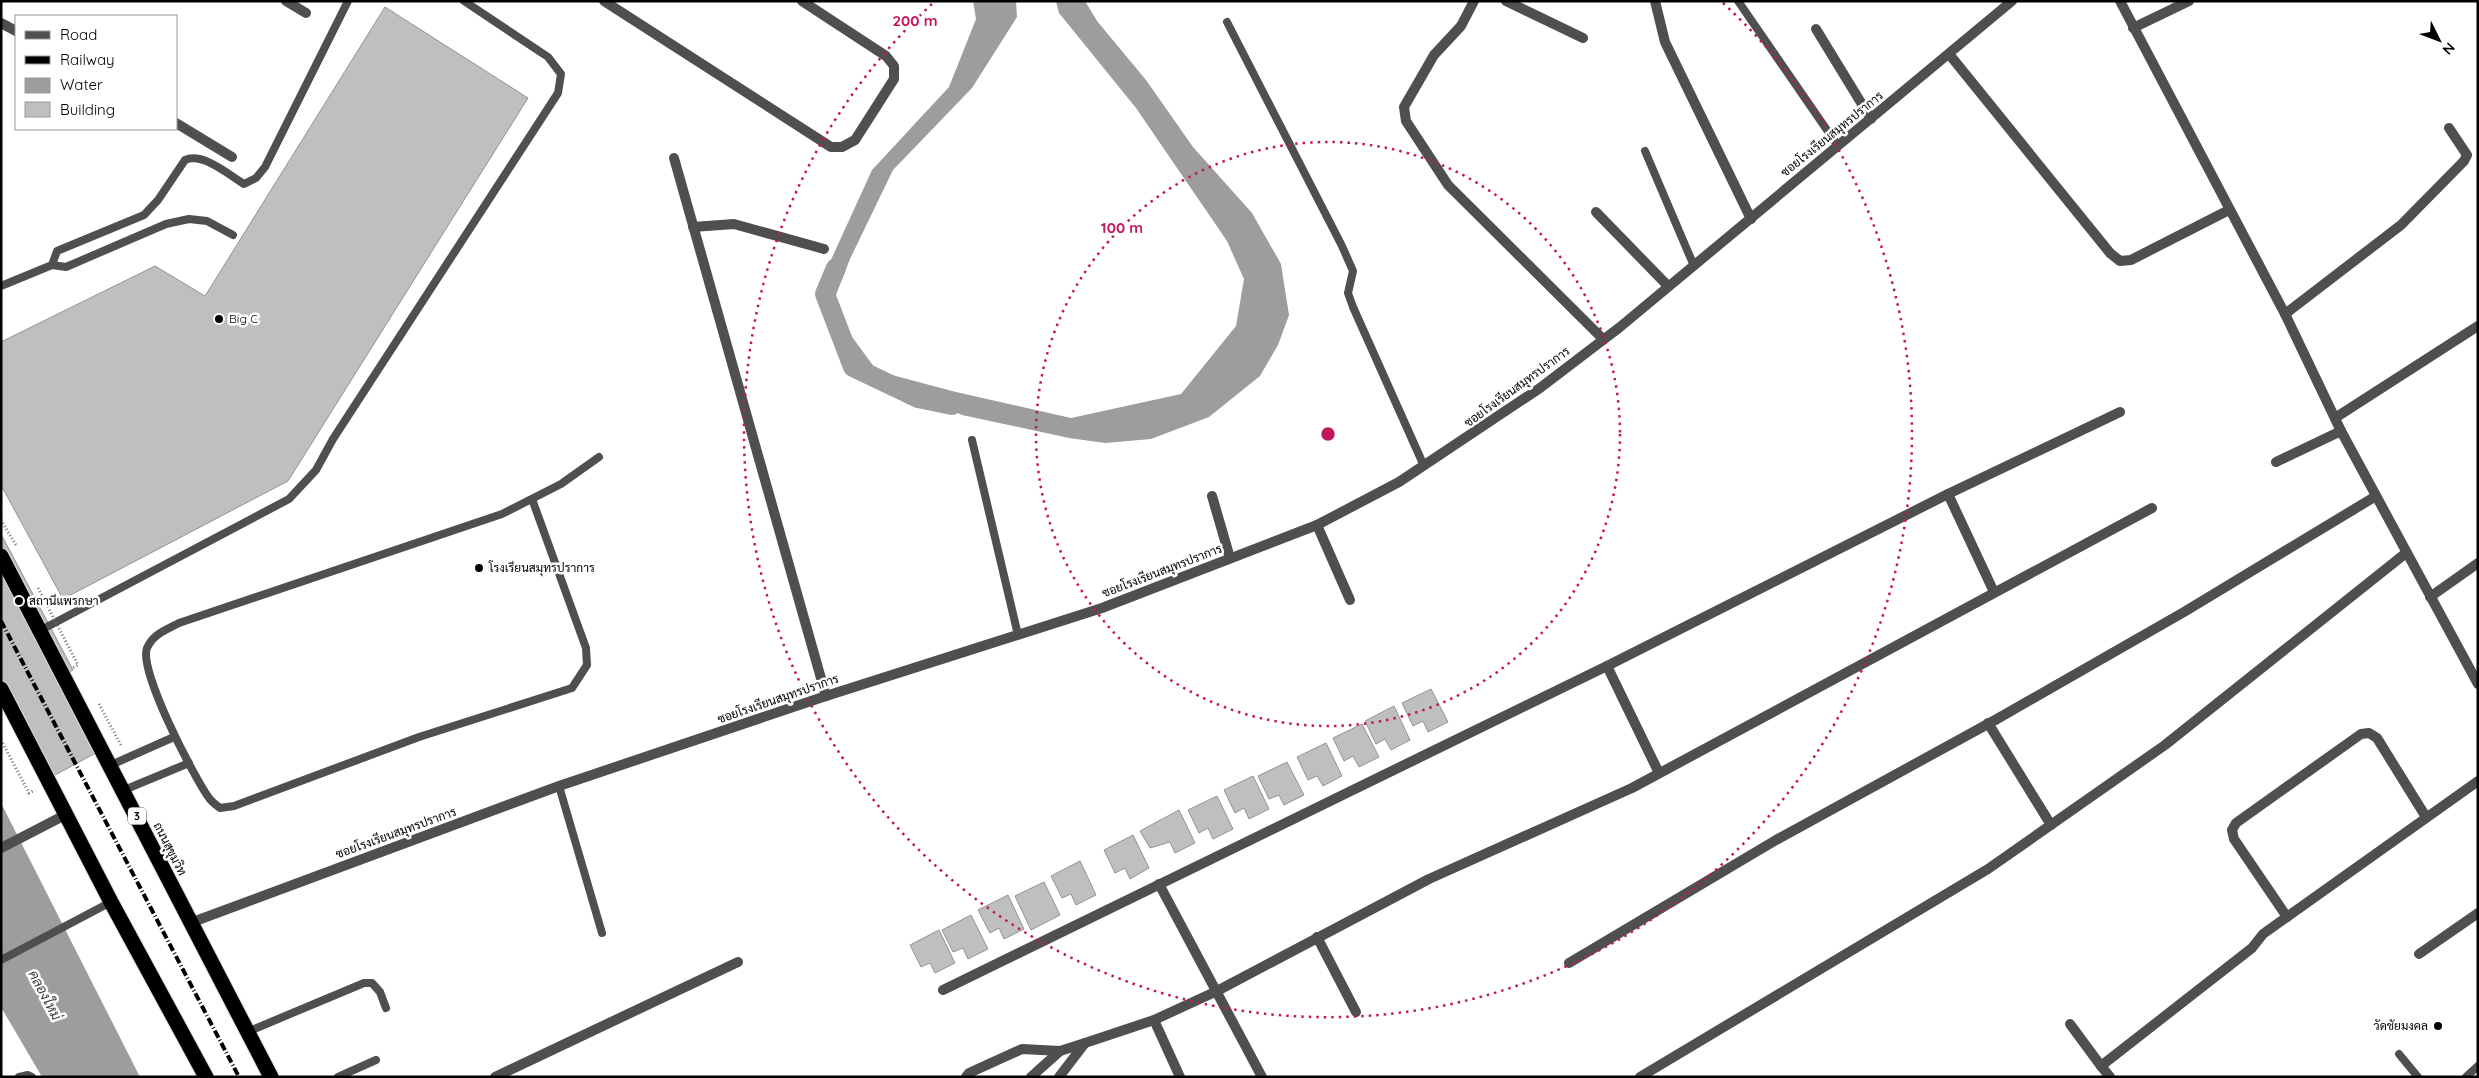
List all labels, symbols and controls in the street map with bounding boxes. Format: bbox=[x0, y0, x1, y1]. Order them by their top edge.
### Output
text: 200 m bbox=[893, 11, 938, 30]
legend bbox=[15, 15, 178, 130]
north arrow bbox=[2414, 15, 2464, 65]
text: Road bbox=[60, 25, 97, 44]
text: N bbox=[2439, 39, 2459, 59]
text: Railway bbox=[60, 50, 115, 69]
text: Water bbox=[60, 75, 103, 94]
street label: ซอยโรงเรียนสมุทรปราการ bbox=[1778, 88, 1887, 181]
text: Building bbox=[60, 100, 115, 119]
text: 100 m bbox=[1101, 218, 1143, 237]
place label: Big C bbox=[229, 311, 258, 326]
marker: Big C bbox=[213, 313, 225, 325]
street label: ซอยโรงเรียนสมุทรปราการ bbox=[1461, 343, 1574, 432]
centre of rings bbox=[1319, 425, 1337, 443]
street label: ซอยโรงเรียนสมุทรปราการ bbox=[1100, 541, 1225, 602]
place label: โรงเรียนสมุทรปราการ bbox=[488, 560, 595, 577]
marker: โรงเรียนสมุทรปราการ bbox=[473, 562, 485, 574]
place label: สถานีแพรกษา bbox=[29, 593, 99, 608]
marker: สถานีแพรกษา bbox=[13, 595, 25, 607]
street label: ซอยโรงเรียนสมุทรปราการ bbox=[715, 671, 841, 728]
street label: ซอยโรงเรียนสมุทรปราการ bbox=[333, 804, 459, 863]
road number: 3 bbox=[128, 808, 146, 824]
street label: ถนนสุขุมวิท bbox=[149, 820, 190, 879]
water label: คลองใหม่ bbox=[24, 967, 66, 1024]
place label: วัดชัยมงคล bbox=[2374, 1018, 2428, 1033]
marker: วัดชัยมงคล bbox=[2432, 1020, 2444, 1032]

